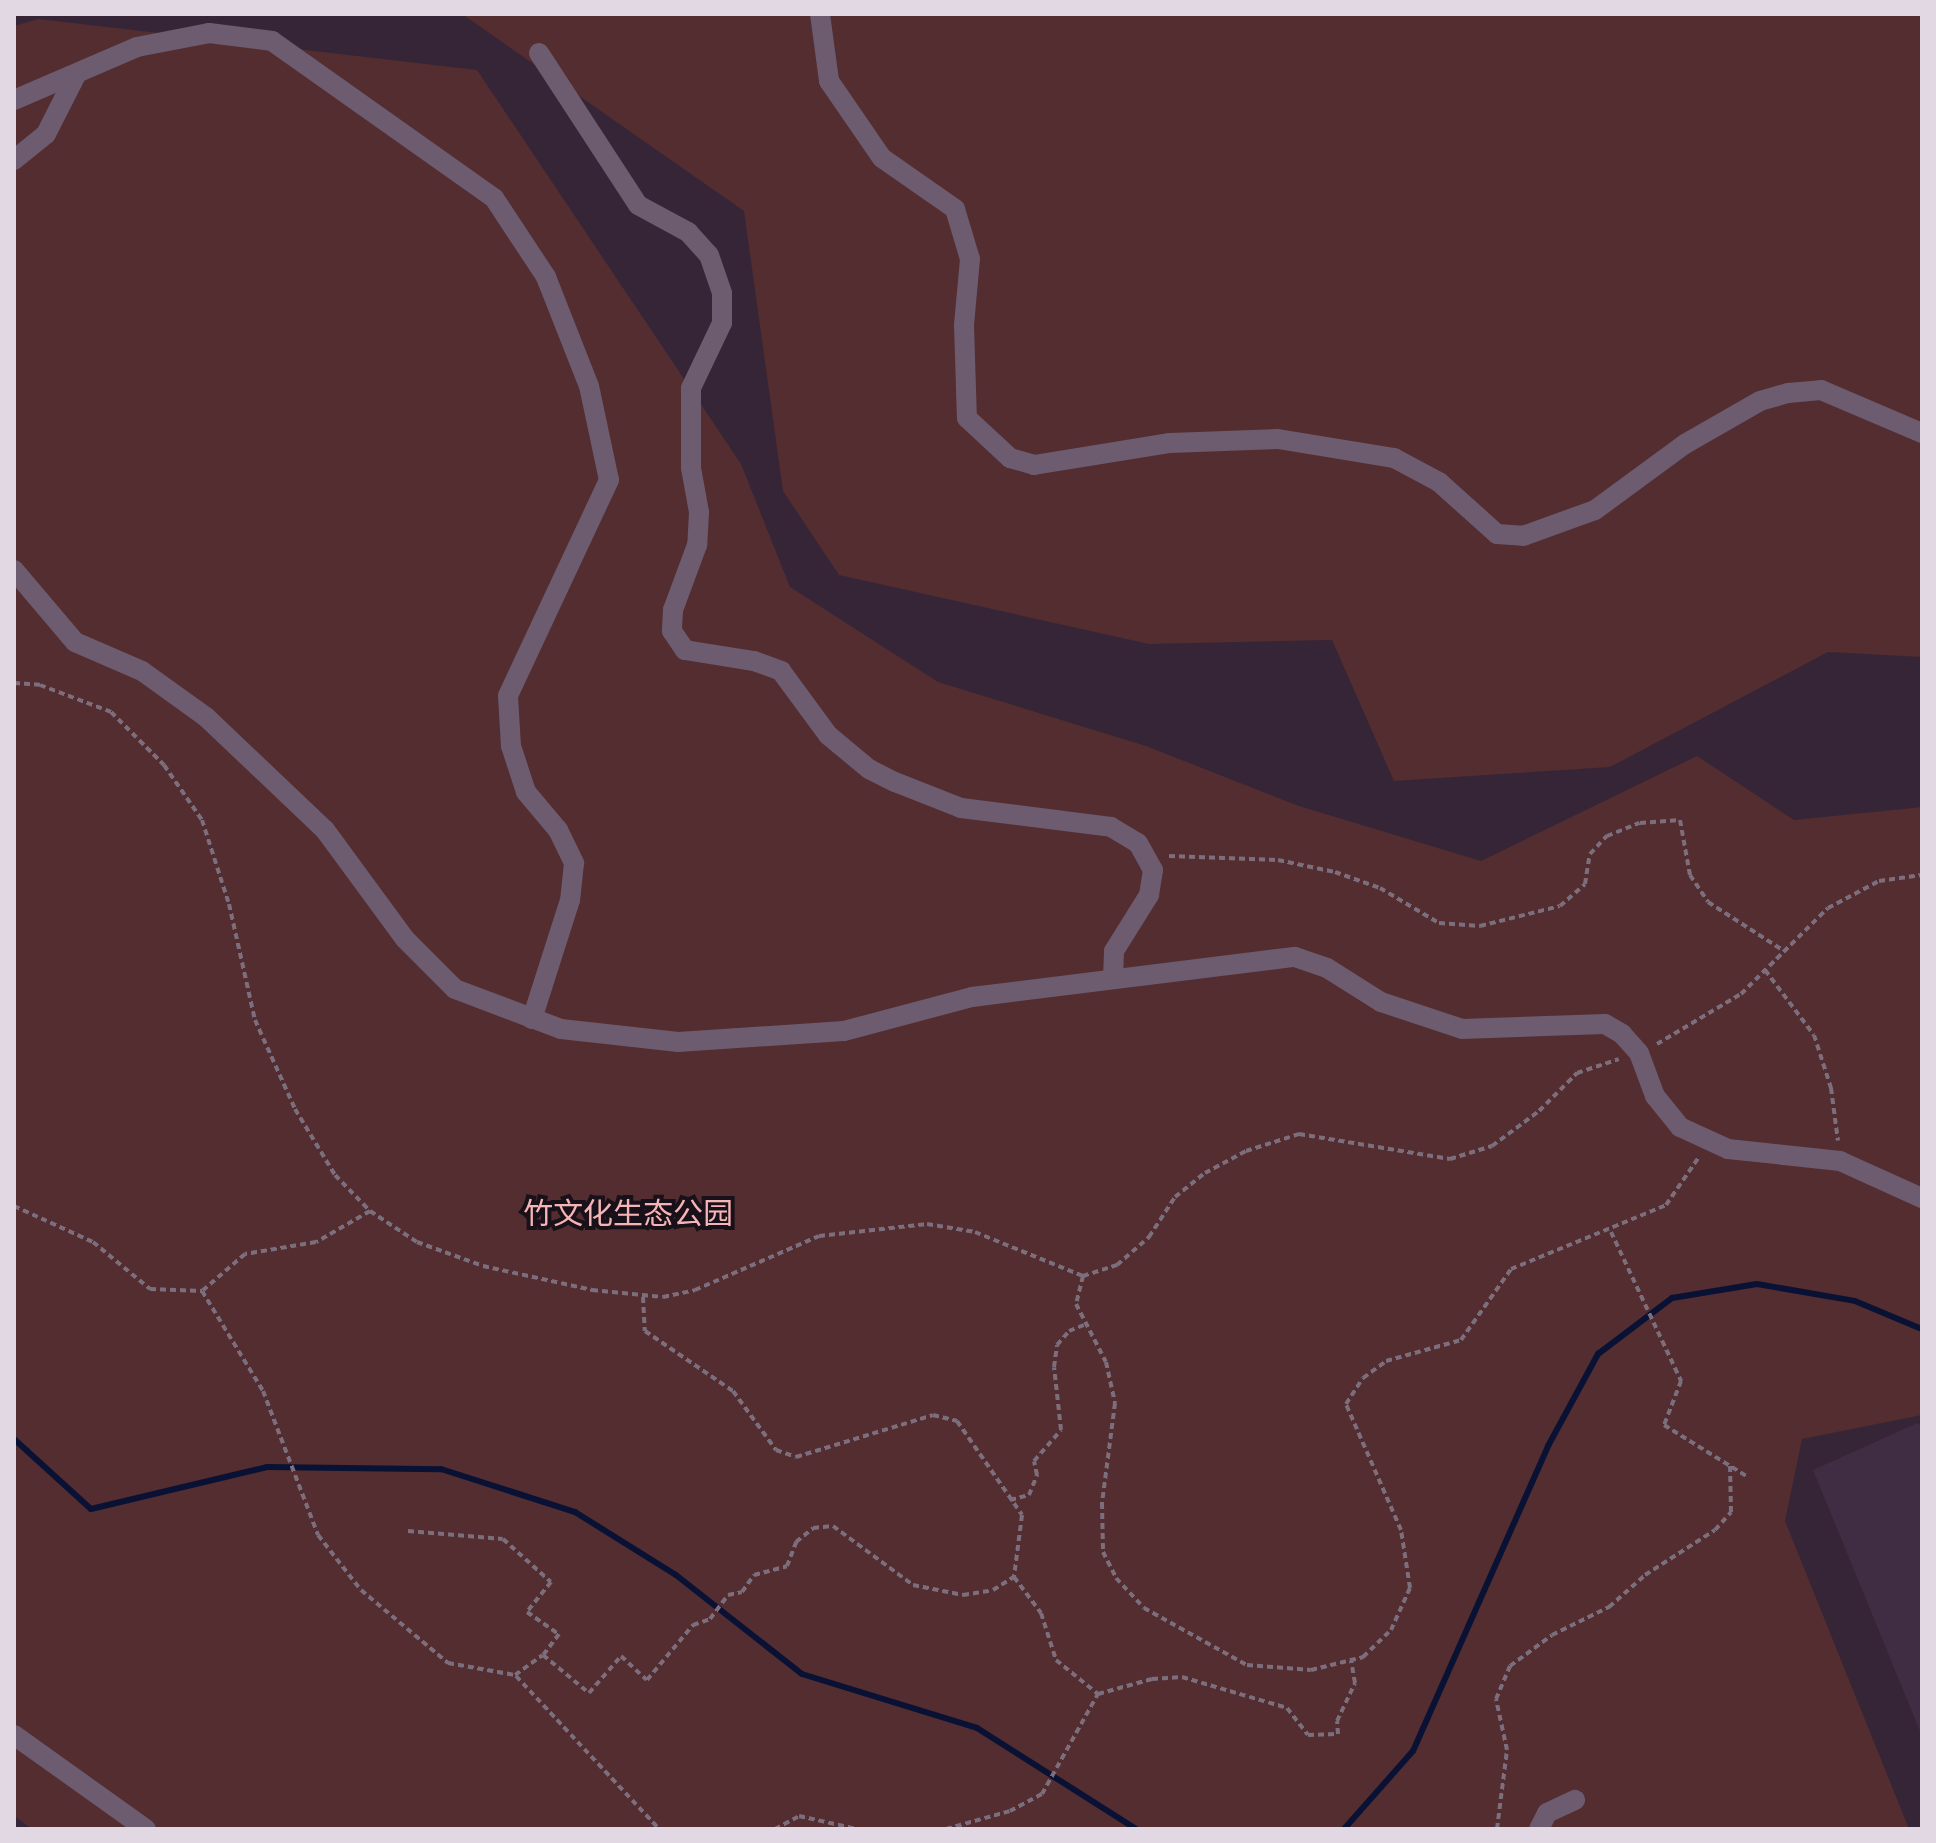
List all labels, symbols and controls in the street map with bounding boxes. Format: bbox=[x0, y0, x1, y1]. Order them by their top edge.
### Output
park label: 竹文化生态公园 bbox=[523, 1196, 733, 1232]

